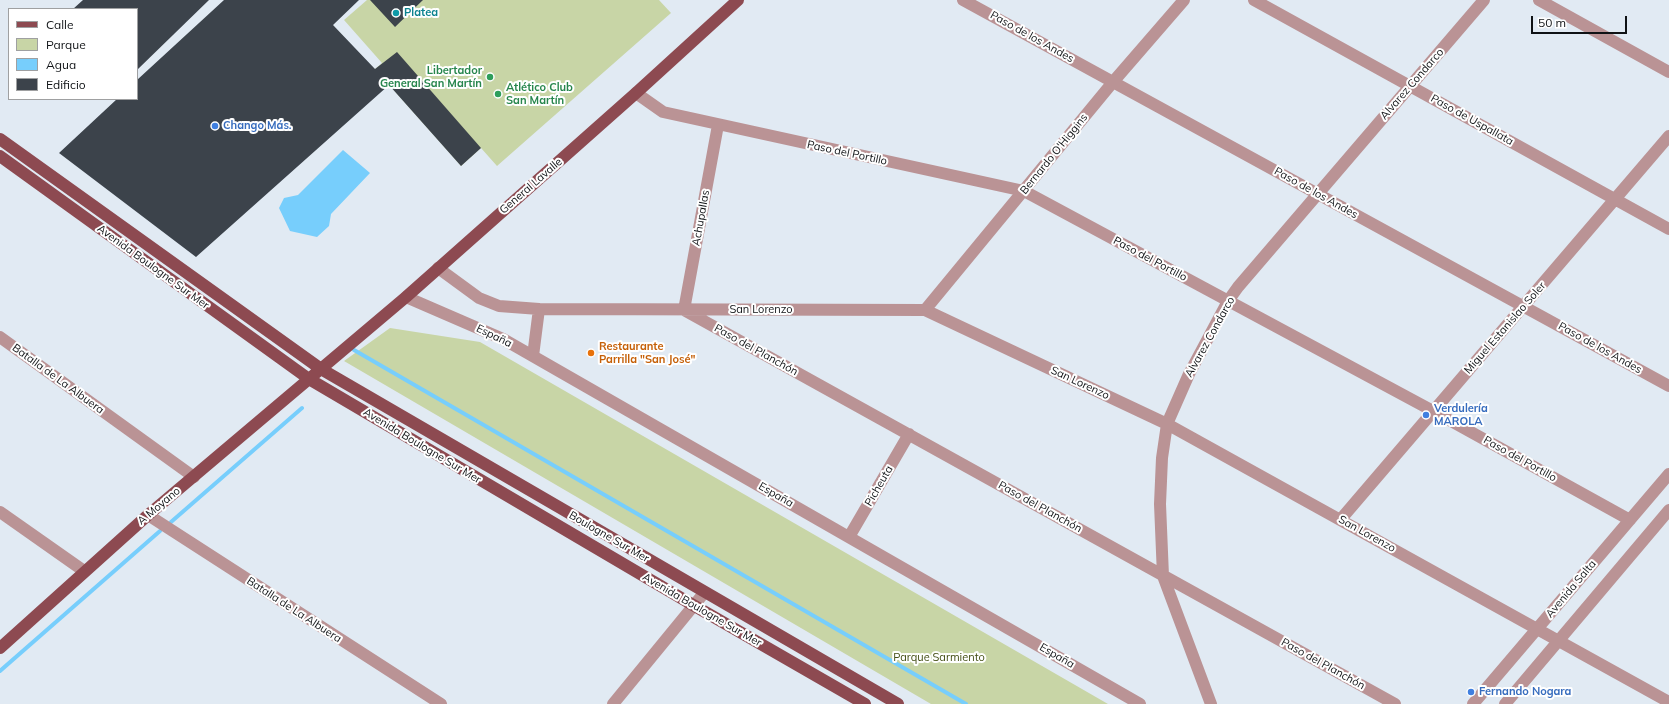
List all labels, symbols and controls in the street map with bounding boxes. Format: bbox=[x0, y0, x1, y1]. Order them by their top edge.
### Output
place label: Platea bbox=[404, 6, 438, 20]
legend bbox=[8, 8, 138, 100]
marker: Platea bbox=[391, 8, 401, 18]
scale bar bbox=[1533, 8, 1629, 34]
street label: Paso de los Andes bbox=[988, 9, 1076, 65]
text: 50 m bbox=[1538, 15, 1566, 30]
text: Calle bbox=[46, 17, 73, 32]
text: Parque bbox=[46, 37, 86, 52]
street label: Alvarez Condarco bbox=[1377, 46, 1447, 122]
text: Agua bbox=[46, 57, 76, 72]
place label: Libertador General San Martín bbox=[380, 64, 482, 90]
marker: Libertador General San Martín bbox=[485, 72, 495, 82]
text: Edificio bbox=[46, 77, 86, 92]
place label: Atlético Club San Martín bbox=[506, 81, 573, 107]
marker: Atlético Club San Martín bbox=[493, 89, 503, 99]
street label: Paso de Uspallata bbox=[1428, 92, 1516, 148]
street label: Bernardo O'Higgins bbox=[1017, 111, 1091, 197]
place label: Chango Más. bbox=[223, 119, 292, 133]
marker: Chango Más. bbox=[210, 121, 220, 131]
street label: Paso del Portillo bbox=[806, 138, 888, 168]
street label: General Lavalle bbox=[497, 155, 565, 217]
street label: Paso de los Andes bbox=[1272, 165, 1360, 221]
street label: Achupallas bbox=[690, 189, 712, 247]
street label: Avenida Boulogne Sur Mer bbox=[94, 222, 212, 312]
street label: Paso del Portillo bbox=[1111, 234, 1189, 284]
street label: Miguel Estanislao Soler bbox=[1462, 279, 1548, 377]
street label: Alvarez Condarco bbox=[1182, 294, 1238, 380]
street label: San Lorenzo bbox=[729, 303, 793, 317]
street label: Paso de los Andes bbox=[1556, 320, 1644, 376]
street label: España bbox=[474, 322, 514, 350]
street label: Paso del Planchón bbox=[712, 322, 800, 378]
place label: Restaurante Parrilla "San José" bbox=[599, 340, 695, 366]
street label: Batalla de La Albuera bbox=[9, 341, 107, 417]
marker: Restaurante Parrilla "San José" bbox=[586, 348, 596, 358]
street label: San Lorenzo bbox=[1049, 364, 1111, 402]
place label: Verdulería MAROLA bbox=[1434, 402, 1488, 428]
street label: Avenida Boulogne Sur Mer bbox=[361, 406, 483, 486]
marker: Verdulería MAROLA bbox=[1421, 410, 1431, 420]
street label: Paso del Portillo bbox=[1481, 433, 1559, 485]
street label: Picheuta bbox=[862, 463, 896, 509]
street label: Paso del Planchón bbox=[996, 479, 1084, 535]
street label: España bbox=[756, 480, 796, 510]
street label: A Moyano bbox=[135, 484, 183, 528]
street label: Boulogne Sur Mer bbox=[567, 509, 651, 565]
street label: San Lorenzo bbox=[1336, 513, 1398, 555]
street label: Avenida Salta bbox=[1543, 557, 1599, 621]
street label: Avenida Boulogne Sur Mer bbox=[640, 571, 764, 649]
street label: Batalla de La Albuera bbox=[244, 574, 344, 646]
street label: Paso del Planchón bbox=[1279, 636, 1367, 692]
street label: España bbox=[1037, 641, 1077, 671]
park label: Parque Sarmiento bbox=[893, 651, 985, 665]
place label: Fernando Nogara bbox=[1479, 685, 1571, 699]
marker: Fernando Nogara bbox=[1466, 687, 1476, 697]

